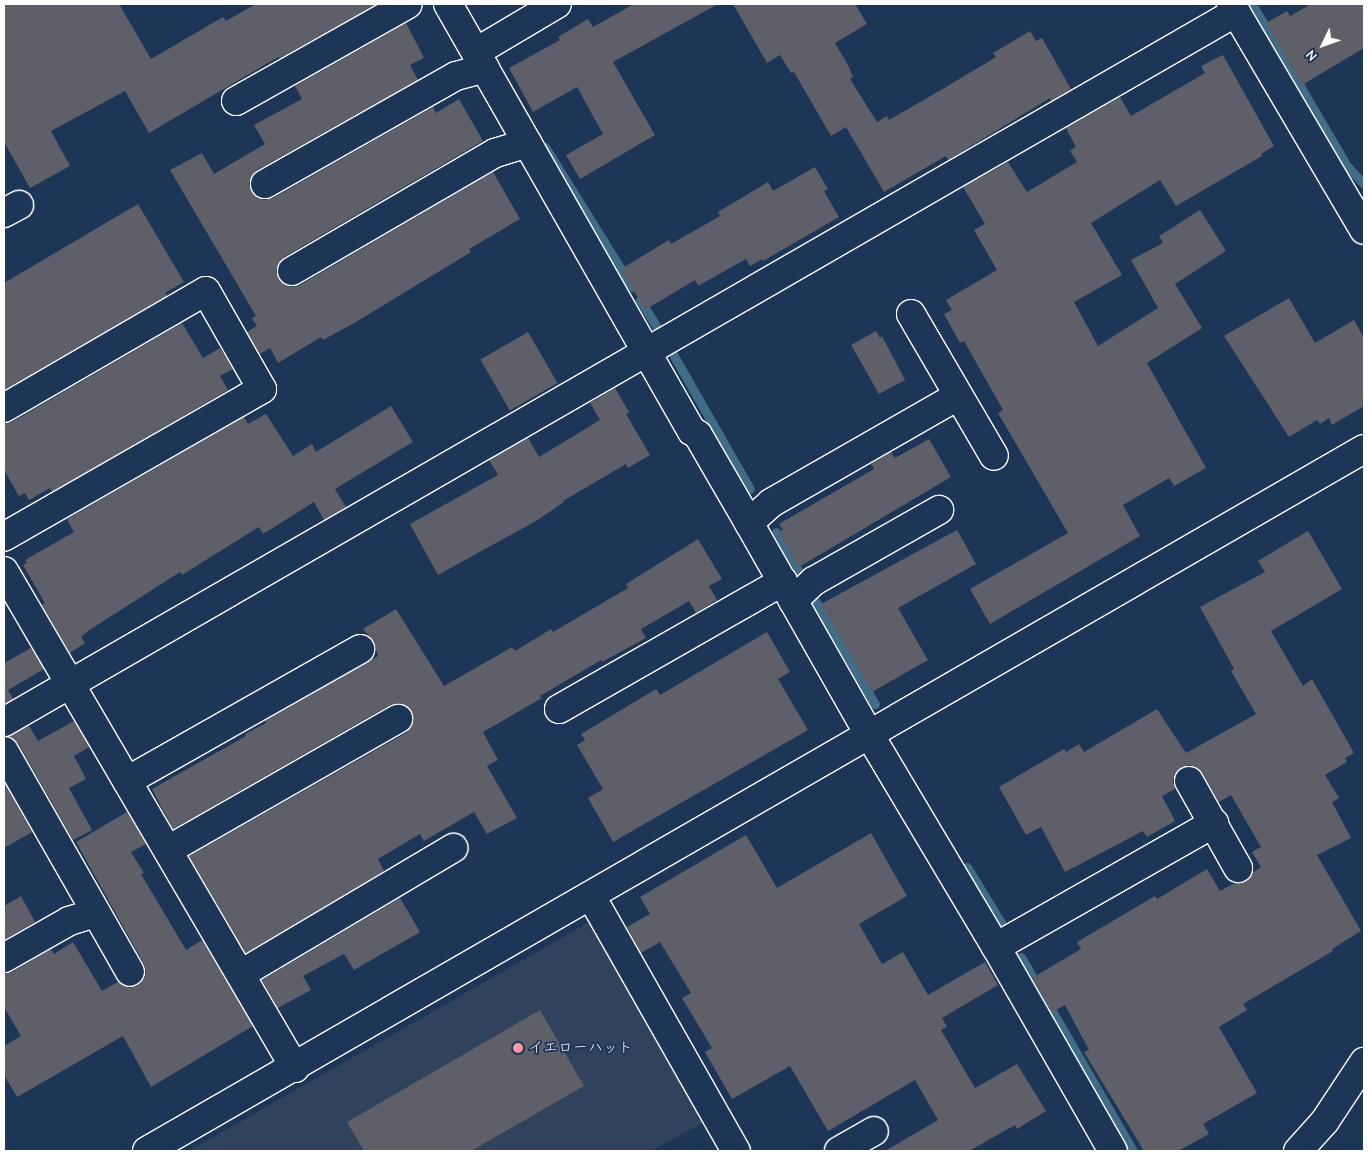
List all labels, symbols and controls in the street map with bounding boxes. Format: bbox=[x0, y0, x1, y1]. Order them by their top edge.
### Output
north arrow bbox=[1298, 20, 1348, 70]
text: N bbox=[1302, 46, 1321, 64]
place label: イエローハット bbox=[528, 1039, 633, 1057]
marker: イエローハット bbox=[512, 1042, 524, 1054]

